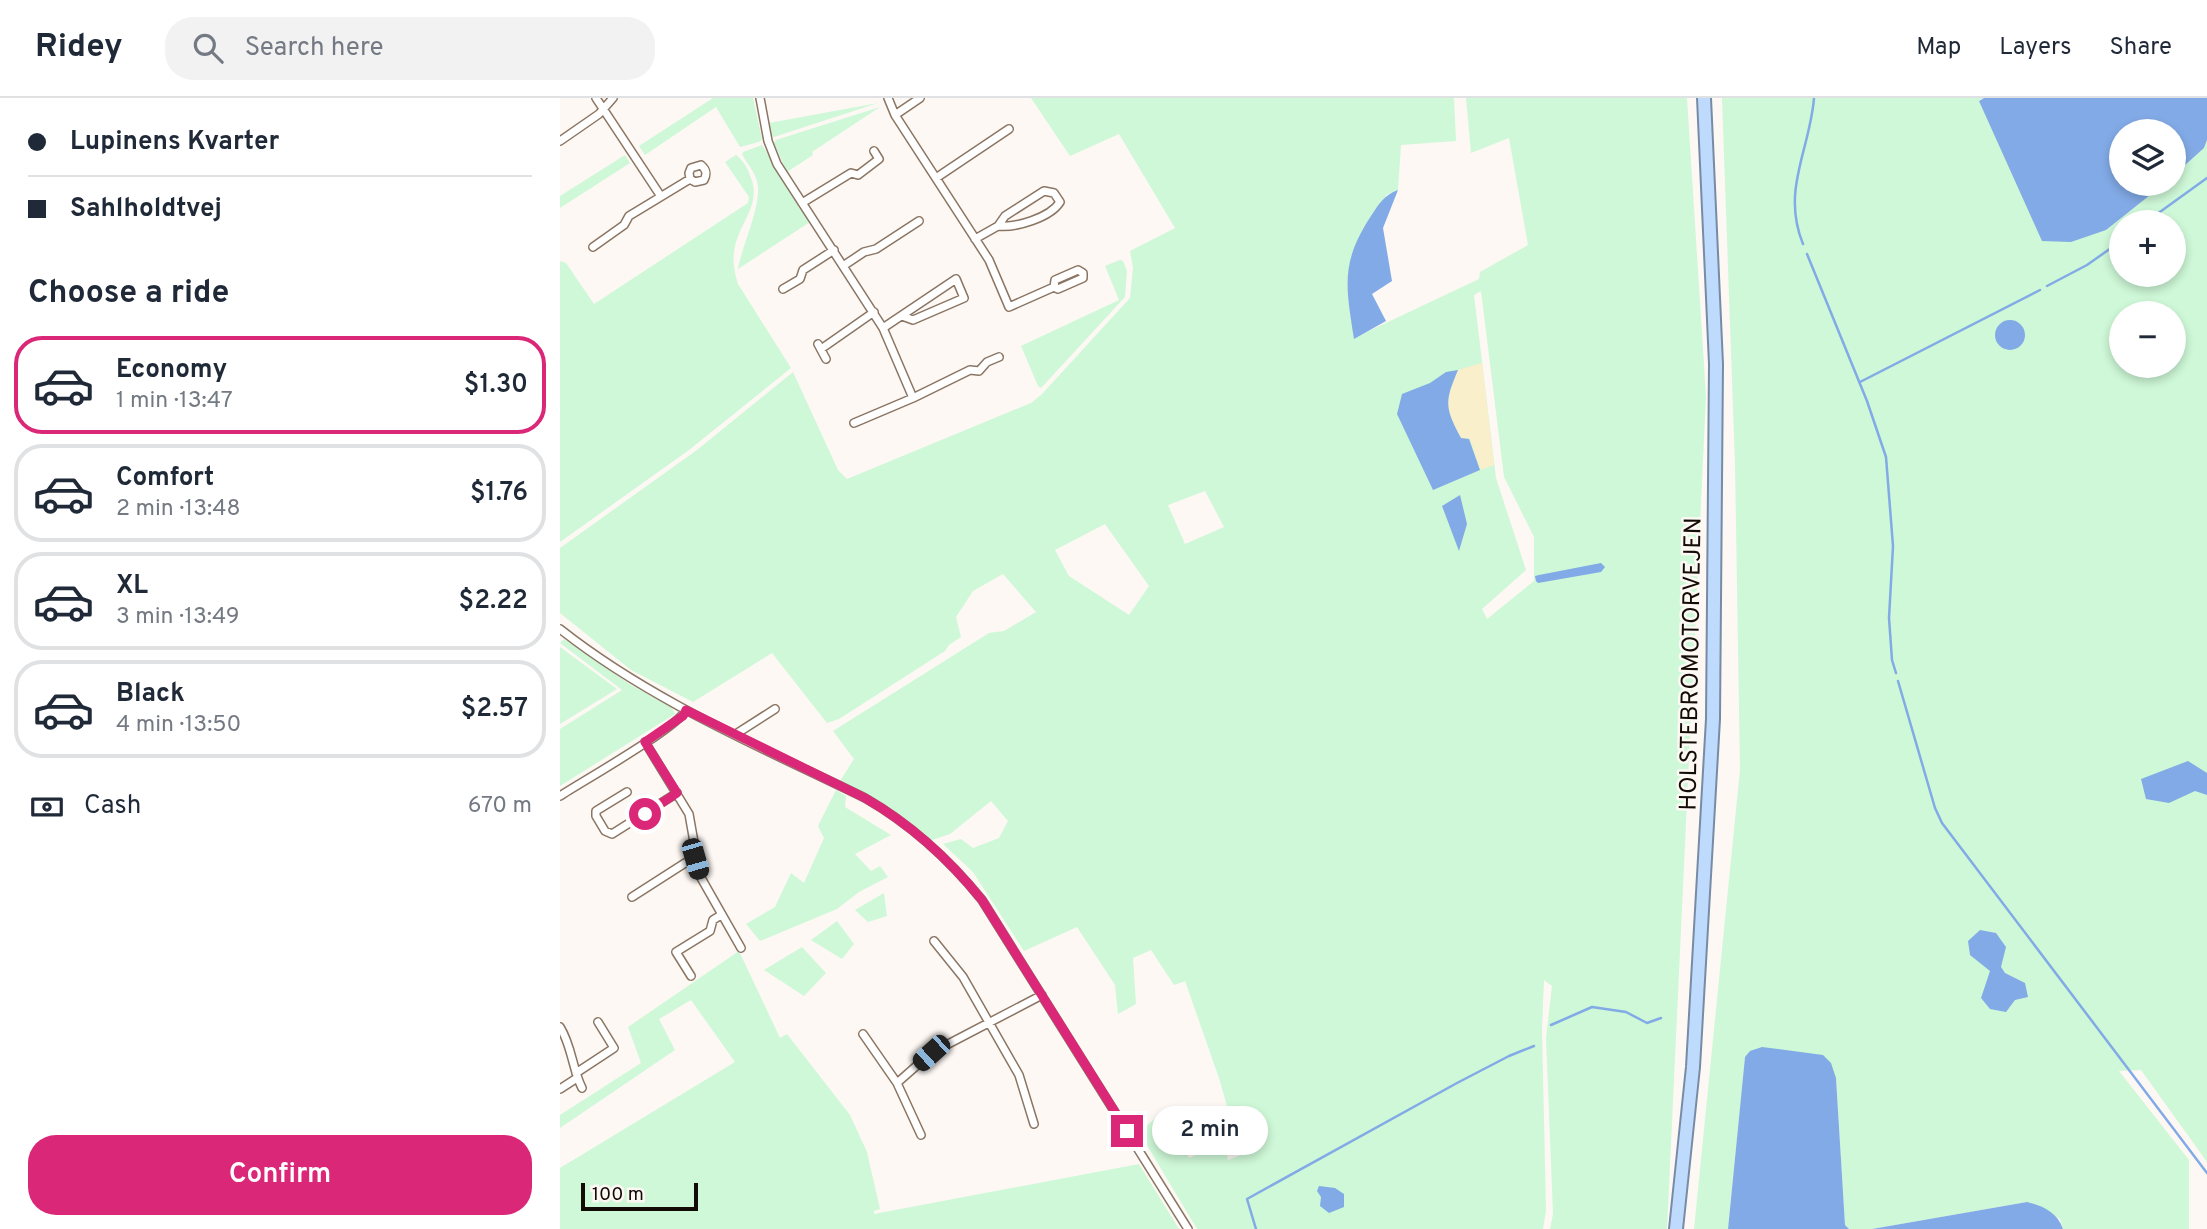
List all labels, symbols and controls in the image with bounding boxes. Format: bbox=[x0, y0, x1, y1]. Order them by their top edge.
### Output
search box bbox=[165, 17, 655, 80]
text: Ridey bbox=[35, 27, 123, 69]
icon: search bbox=[189, 29, 227, 67]
text: Search here bbox=[245, 32, 384, 65]
text: Map bbox=[1916, 33, 1961, 63]
text: Layers bbox=[1999, 33, 2071, 63]
text: Share bbox=[2109, 33, 2172, 63]
map controls bbox=[2109, 119, 2186, 378]
button: layers bbox=[2109, 119, 2186, 196]
text: Lupinens Kvarter bbox=[70, 126, 279, 159]
text: Sahlholdtvej bbox=[70, 193, 222, 226]
button: + bbox=[2109, 210, 2186, 287]
text: Choose a ride bbox=[28, 274, 229, 314]
button: − bbox=[2109, 301, 2186, 378]
icon: car bbox=[32, 354, 95, 417]
text: Economy bbox=[116, 354, 227, 387]
text: $1.30 bbox=[464, 369, 528, 402]
text: 1 min · 13:47 bbox=[116, 387, 233, 416]
icon: car bbox=[32, 462, 95, 525]
text: Comfort bbox=[116, 462, 214, 495]
text: $1.76 bbox=[470, 477, 528, 510]
text: 2 min · 13:48 bbox=[116, 495, 241, 524]
street label: HOLSTEBROMOTORVEJEN bbox=[1674, 517, 1710, 811]
icon: car bbox=[32, 570, 95, 633]
text: XL bbox=[116, 570, 148, 603]
text: $2.22 bbox=[459, 585, 528, 618]
text: 3 min · 13:49 bbox=[116, 603, 240, 632]
icon: car bbox=[32, 678, 95, 741]
text: Black bbox=[116, 678, 185, 711]
text: $2.57 bbox=[461, 693, 528, 726]
text: 4 min · 13:50 bbox=[116, 711, 241, 740]
icon: cash bbox=[28, 788, 66, 826]
text: Cash bbox=[84, 790, 141, 823]
text: 670 m bbox=[468, 792, 532, 821]
route start bbox=[629, 798, 661, 830]
car bbox=[680, 836, 711, 882]
car bbox=[909, 1031, 954, 1075]
callout: 2 min bbox=[1152, 1107, 1267, 1156]
route end bbox=[1111, 1115, 1143, 1147]
text: 2 min bbox=[1180, 1116, 1240, 1145]
button: Confirm bbox=[28, 1135, 532, 1215]
scale bar bbox=[581, 1180, 698, 1212]
text: 100 m bbox=[592, 1183, 644, 1207]

